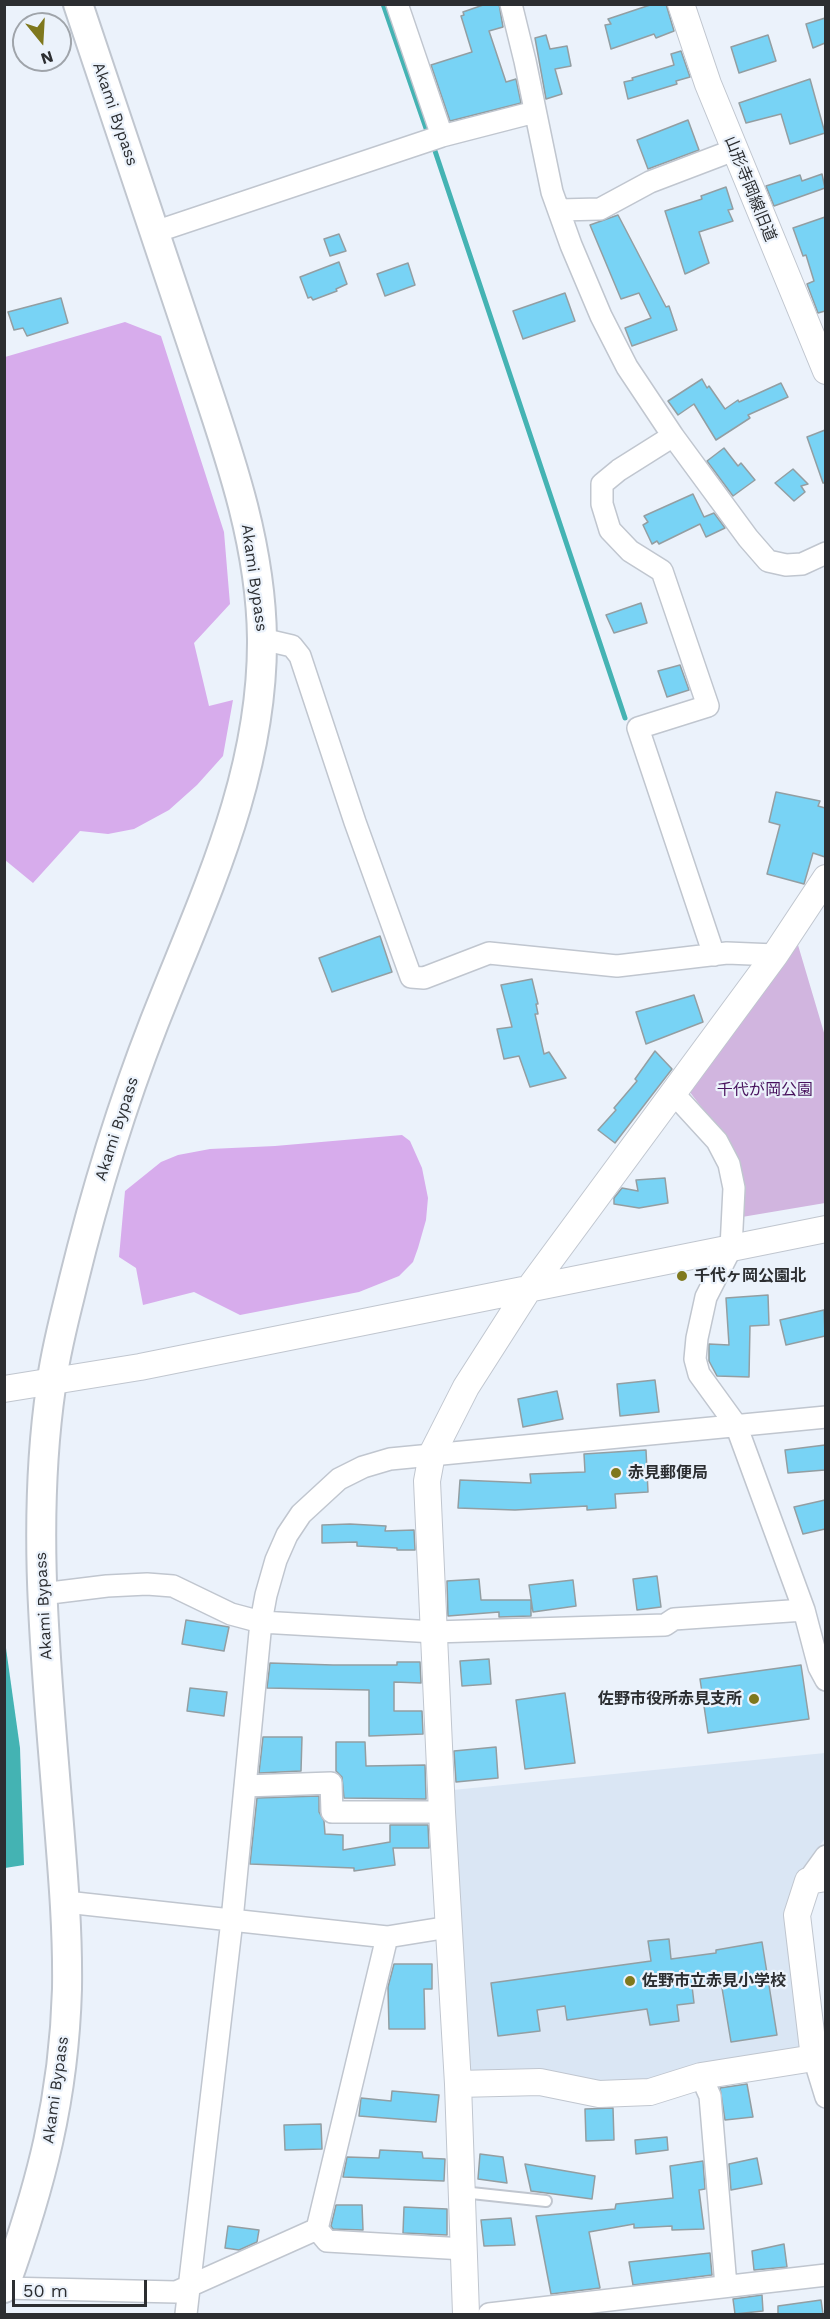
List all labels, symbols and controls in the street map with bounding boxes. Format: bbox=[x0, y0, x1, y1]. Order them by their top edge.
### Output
north arrow bbox=[12, 12, 72, 72]
text: N bbox=[39, 47, 56, 69]
street label: Akami Bypass bbox=[88, 60, 142, 168]
street label: 山形寺岡線旧道 bbox=[720, 133, 780, 245]
street label: Akami Bypass bbox=[237, 523, 271, 633]
street label: Akami Bypass bbox=[91, 1075, 143, 1183]
park label: 千代が岡公園 bbox=[717, 1080, 813, 1100]
place label: 千代ヶ岡公園北 bbox=[694, 1266, 806, 1286]
marker: 千代ヶ岡公園北 bbox=[675, 1269, 689, 1283]
place label: 赤見郵便局 bbox=[628, 1463, 708, 1483]
marker: 赤見郵便局 bbox=[609, 1466, 623, 1480]
street label: Akami Bypass bbox=[32, 1551, 56, 1661]
place label: 佐野市役所赤見支所 bbox=[598, 1689, 742, 1709]
marker: 佐野市役所赤見支所 bbox=[747, 1692, 761, 1706]
place label: 佐野市立赤見小学校 bbox=[642, 1971, 786, 1991]
marker: 佐野市立赤見小学校 bbox=[623, 1974, 637, 1988]
street label: Akami Bypass bbox=[39, 2035, 73, 2145]
scale bar bbox=[15, 2268, 150, 2306]
text: 50 m bbox=[23, 2280, 68, 2301]

